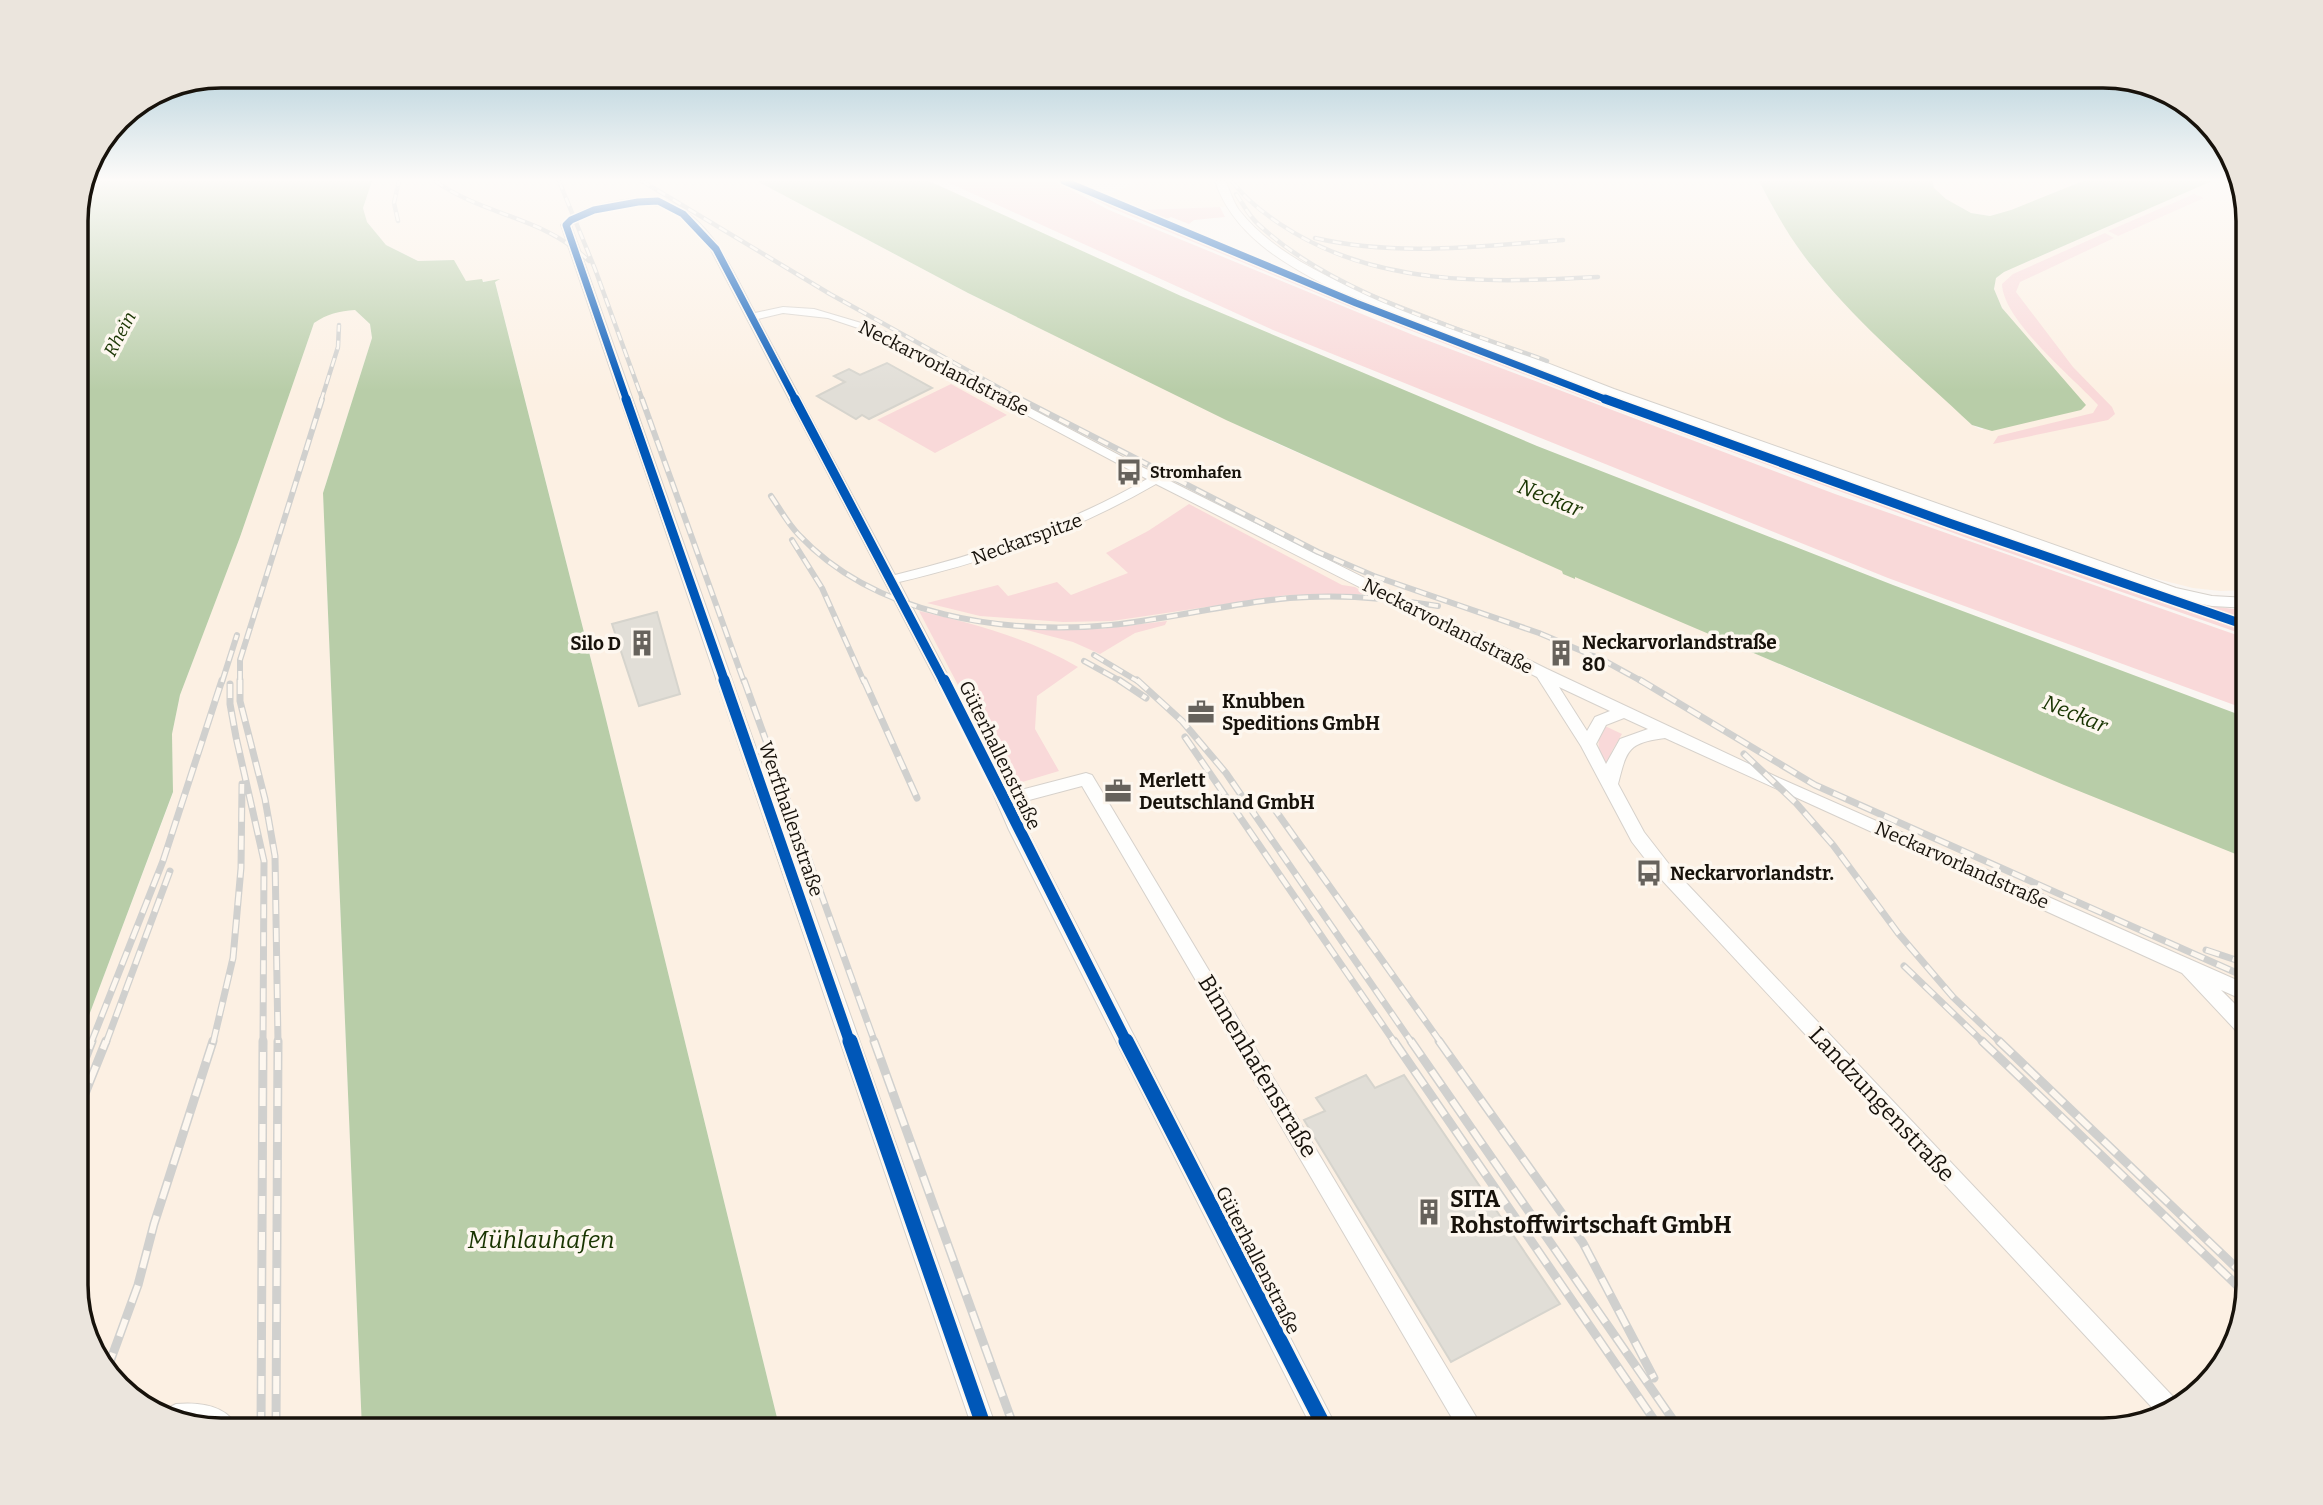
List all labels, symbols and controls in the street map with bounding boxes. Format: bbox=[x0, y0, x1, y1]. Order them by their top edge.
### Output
water label: Rhein bbox=[99, 308, 141, 360]
street label: Neckarvorlandstraße bbox=[855, 315, 1033, 421]
bus stop icon: Stromhafen bbox=[1114, 457, 1144, 487]
place label: Stromhafen bbox=[1150, 463, 1242, 482]
water label: Neckar bbox=[1514, 473, 1587, 523]
street label: Neckarspitze bbox=[969, 508, 1085, 570]
street label: Neckarvorlandstraße bbox=[1359, 573, 1537, 679]
building icon: Silo D bbox=[627, 628, 657, 658]
place label: Neckarvorlandstraße 80 bbox=[1582, 631, 1777, 676]
place label: Silo D bbox=[570, 632, 621, 655]
building icon: Neckarvorlandstraße 80 bbox=[1546, 638, 1576, 668]
street label: Güterhallenstraße bbox=[954, 677, 1046, 833]
water label: Neckar bbox=[2039, 689, 2112, 739]
place label: Knubben Speditions GmbH bbox=[1222, 690, 1380, 735]
office icon: Knubben Speditions GmbH bbox=[1186, 697, 1216, 727]
street label: Werfthallenstraße bbox=[754, 738, 828, 900]
place label: Merlett Deutschland GmbH bbox=[1139, 769, 1315, 814]
office icon: Merlett Deutschland GmbH bbox=[1103, 776, 1133, 806]
street label: Neckarvorlandstraße bbox=[1871, 816, 2053, 914]
bus stop icon: Neckarvorlandstr. bbox=[1634, 858, 1664, 888]
place label: Neckarvorlandstr. bbox=[1670, 862, 1834, 885]
street label: Binnenhafenstraße bbox=[1192, 970, 1324, 1162]
street label: Landzungenstraße bbox=[1803, 1021, 1961, 1187]
street label: Güterhallenstraße bbox=[1211, 1182, 1305, 1338]
place label: SITA Rohstoffwirtschaft GmbH bbox=[1450, 1185, 1732, 1239]
building icon: SITA Rohstoffwirtschaft GmbH bbox=[1414, 1197, 1444, 1227]
water label: Mühlauhafen bbox=[467, 1226, 615, 1254]

